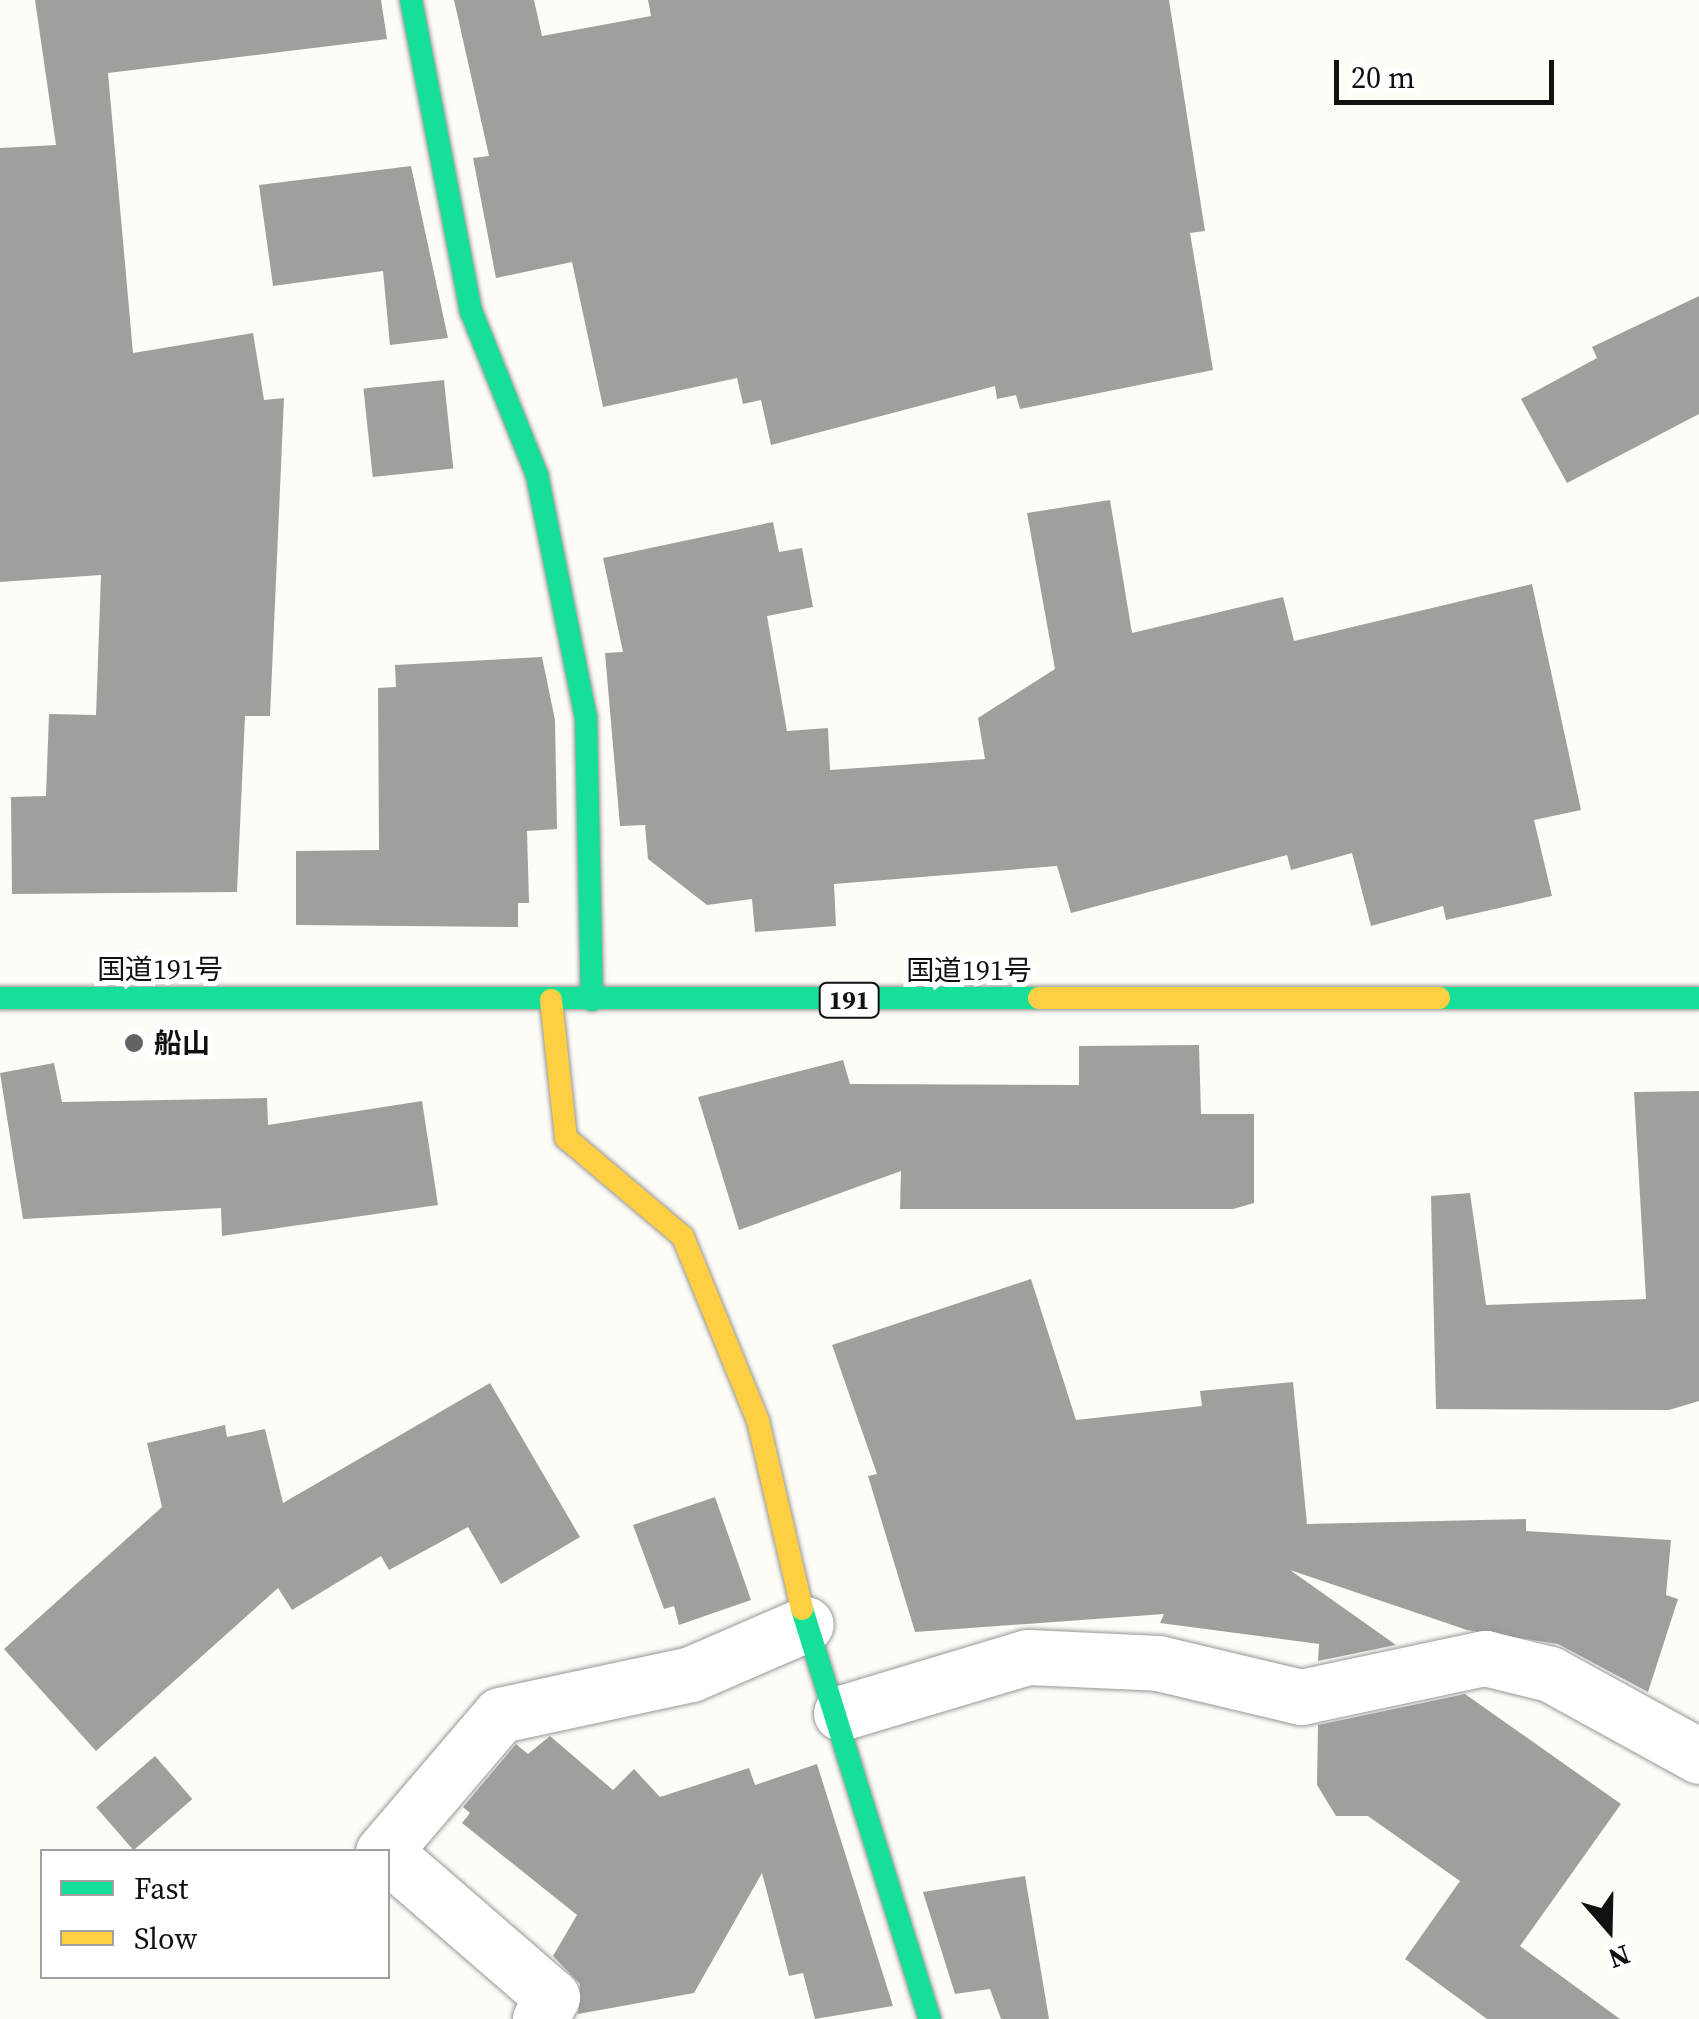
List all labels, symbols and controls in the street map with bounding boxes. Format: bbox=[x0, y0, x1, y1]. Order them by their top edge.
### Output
scale bar bbox=[1339, 40, 1559, 102]
text: 20 m bbox=[1351, 57, 1415, 98]
street label: 国道191号 bbox=[97, 952, 223, 986]
street label: 国道191号 bbox=[906, 953, 1032, 987]
road number: 191 bbox=[816, 980, 882, 1020]
place label: 船山 bbox=[154, 1026, 210, 1060]
marker: 船山 bbox=[123, 1032, 145, 1054]
legend bbox=[40, 1849, 390, 1979]
text: Fast bbox=[134, 1868, 188, 1909]
north arrow bbox=[1559, 1879, 1659, 1979]
text: Slow bbox=[134, 1918, 197, 1959]
text: N bbox=[1603, 1936, 1635, 1979]

